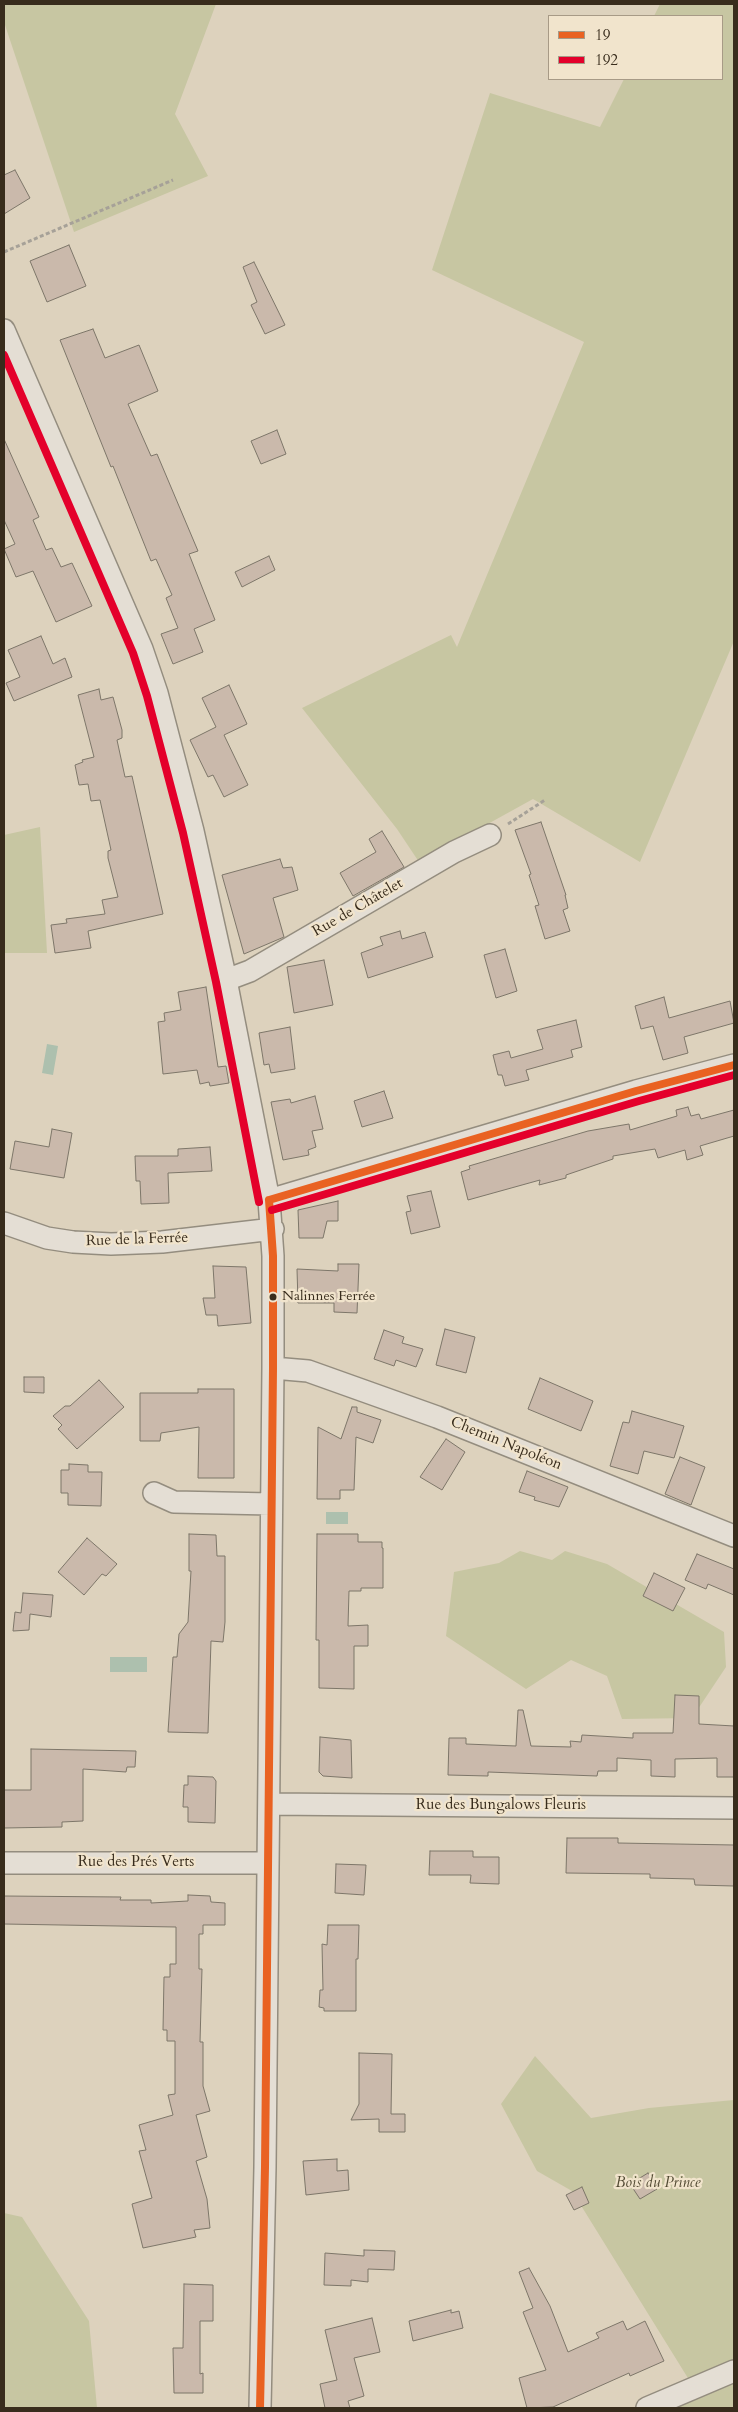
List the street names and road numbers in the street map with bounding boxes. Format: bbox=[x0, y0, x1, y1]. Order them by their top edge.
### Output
street label: Rue de Châtelet bbox=[310, 875, 406, 941]
street label: Rue de la Ferrée bbox=[85, 1229, 189, 1251]
street label: Chemin Napoléon bbox=[448, 1413, 564, 1475]
street label: Rue des Bungalows Fleuris bbox=[416, 1797, 586, 1815]
street label: Rue des Prés Verts bbox=[78, 1854, 194, 1872]

